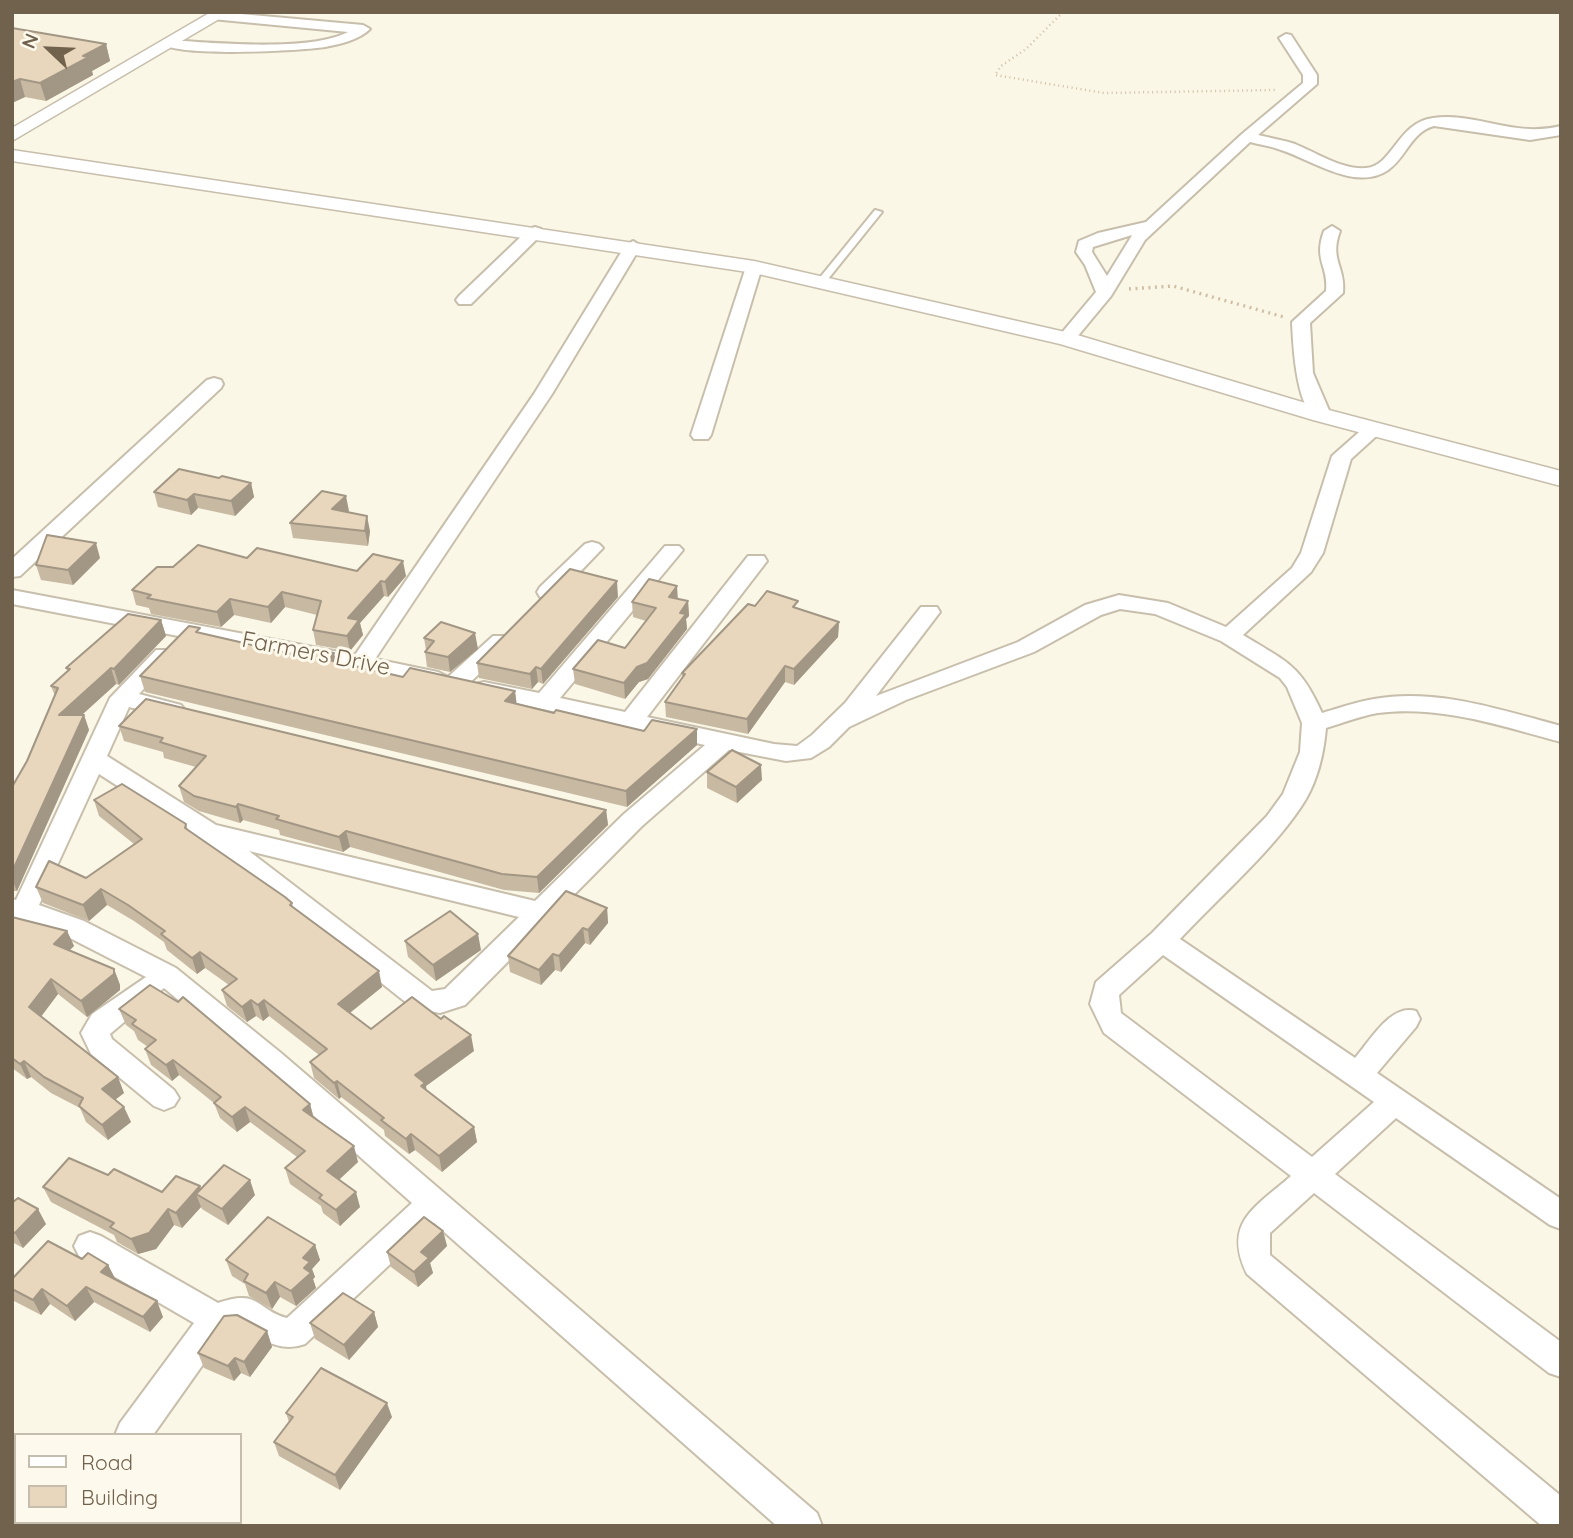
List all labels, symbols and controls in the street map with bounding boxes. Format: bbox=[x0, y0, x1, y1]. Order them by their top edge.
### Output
north arrow bbox=[14, 14, 84, 84]
text: N bbox=[16, 30, 43, 52]
street label: Farmers Drive bbox=[239, 626, 393, 682]
legend bbox=[14, 1433, 242, 1524]
text: Road bbox=[81, 1449, 133, 1475]
text: Building bbox=[81, 1484, 158, 1510]

